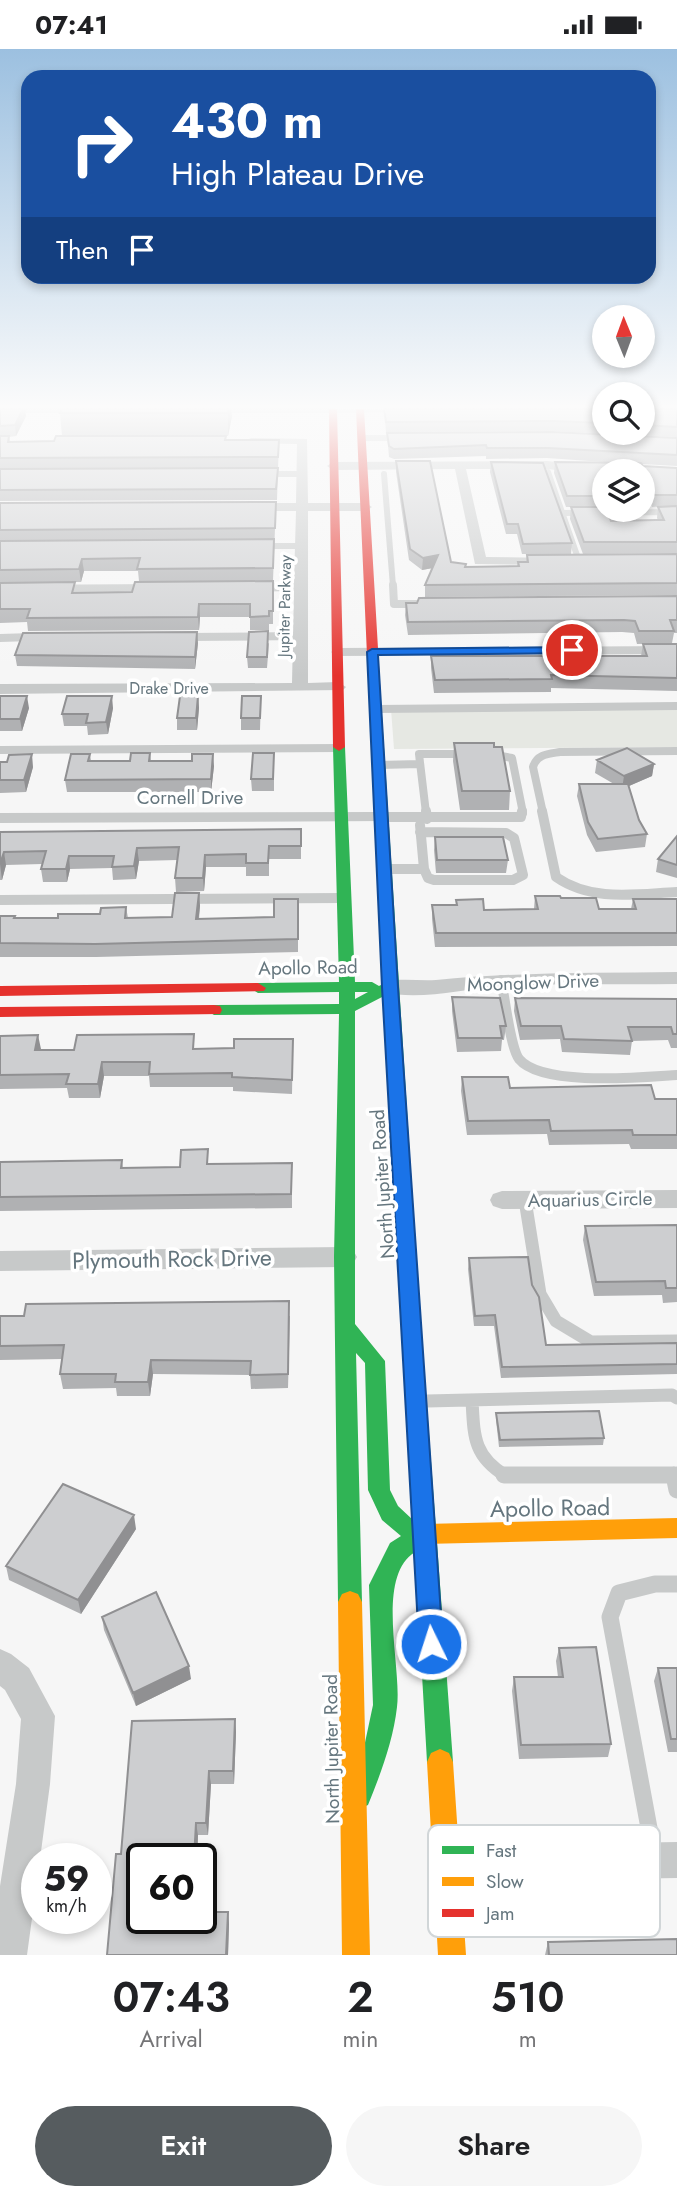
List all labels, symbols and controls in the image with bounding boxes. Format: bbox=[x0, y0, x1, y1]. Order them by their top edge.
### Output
text: 07:41 bbox=[35, 6, 108, 44]
text: 430 m bbox=[171, 86, 323, 156]
icon: right bbox=[56, 98, 147, 189]
text: High Plateau Drive bbox=[171, 151, 424, 197]
text: Then bbox=[56, 231, 109, 269]
icon: arrive bbox=[123, 231, 161, 269]
north arrow bbox=[592, 305, 654, 367]
map controls bbox=[592, 305, 655, 522]
button: search bbox=[592, 382, 655, 445]
button: layers bbox=[592, 459, 655, 522]
street label: Jupiter Parkway bbox=[272, 554, 297, 659]
pin bbox=[542, 620, 602, 680]
icon: arrive bbox=[553, 631, 591, 669]
street label: Drake Drive bbox=[129, 677, 209, 700]
street label: Cornell Drive bbox=[137, 784, 243, 811]
street label: Apollo Road bbox=[258, 953, 358, 982]
street label: Moonglow Drive bbox=[466, 967, 600, 998]
street label: North Jupiter Road bbox=[364, 1108, 401, 1260]
street label: Aquarius Circle bbox=[527, 1185, 653, 1214]
street label: Plymouth Rock Drive bbox=[72, 1240, 272, 1278]
street label: Apollo Road bbox=[489, 1490, 611, 1526]
position arrow bbox=[394, 1607, 468, 1681]
street label: North Jupiter Road bbox=[317, 1674, 346, 1824]
legend bbox=[428, 1825, 660, 1937]
text: Fast bbox=[486, 1837, 517, 1864]
speed limit sign: 60 bbox=[126, 1843, 217, 1934]
text: 59 bbox=[44, 1854, 90, 1904]
text: Slow bbox=[486, 1868, 524, 1895]
text: km/h bbox=[46, 1893, 87, 1919]
text: Jam bbox=[483, 1900, 515, 1927]
text: 07:43 bbox=[112, 1967, 230, 2028]
text: 2 bbox=[347, 1967, 374, 2028]
text: 510 bbox=[491, 1967, 565, 2028]
text: Arrival bbox=[139, 2022, 203, 2056]
text: min bbox=[342, 2022, 378, 2056]
text: m bbox=[519, 2022, 537, 2056]
button: Exit bbox=[35, 2106, 332, 2186]
button: Share bbox=[346, 2106, 642, 2186]

